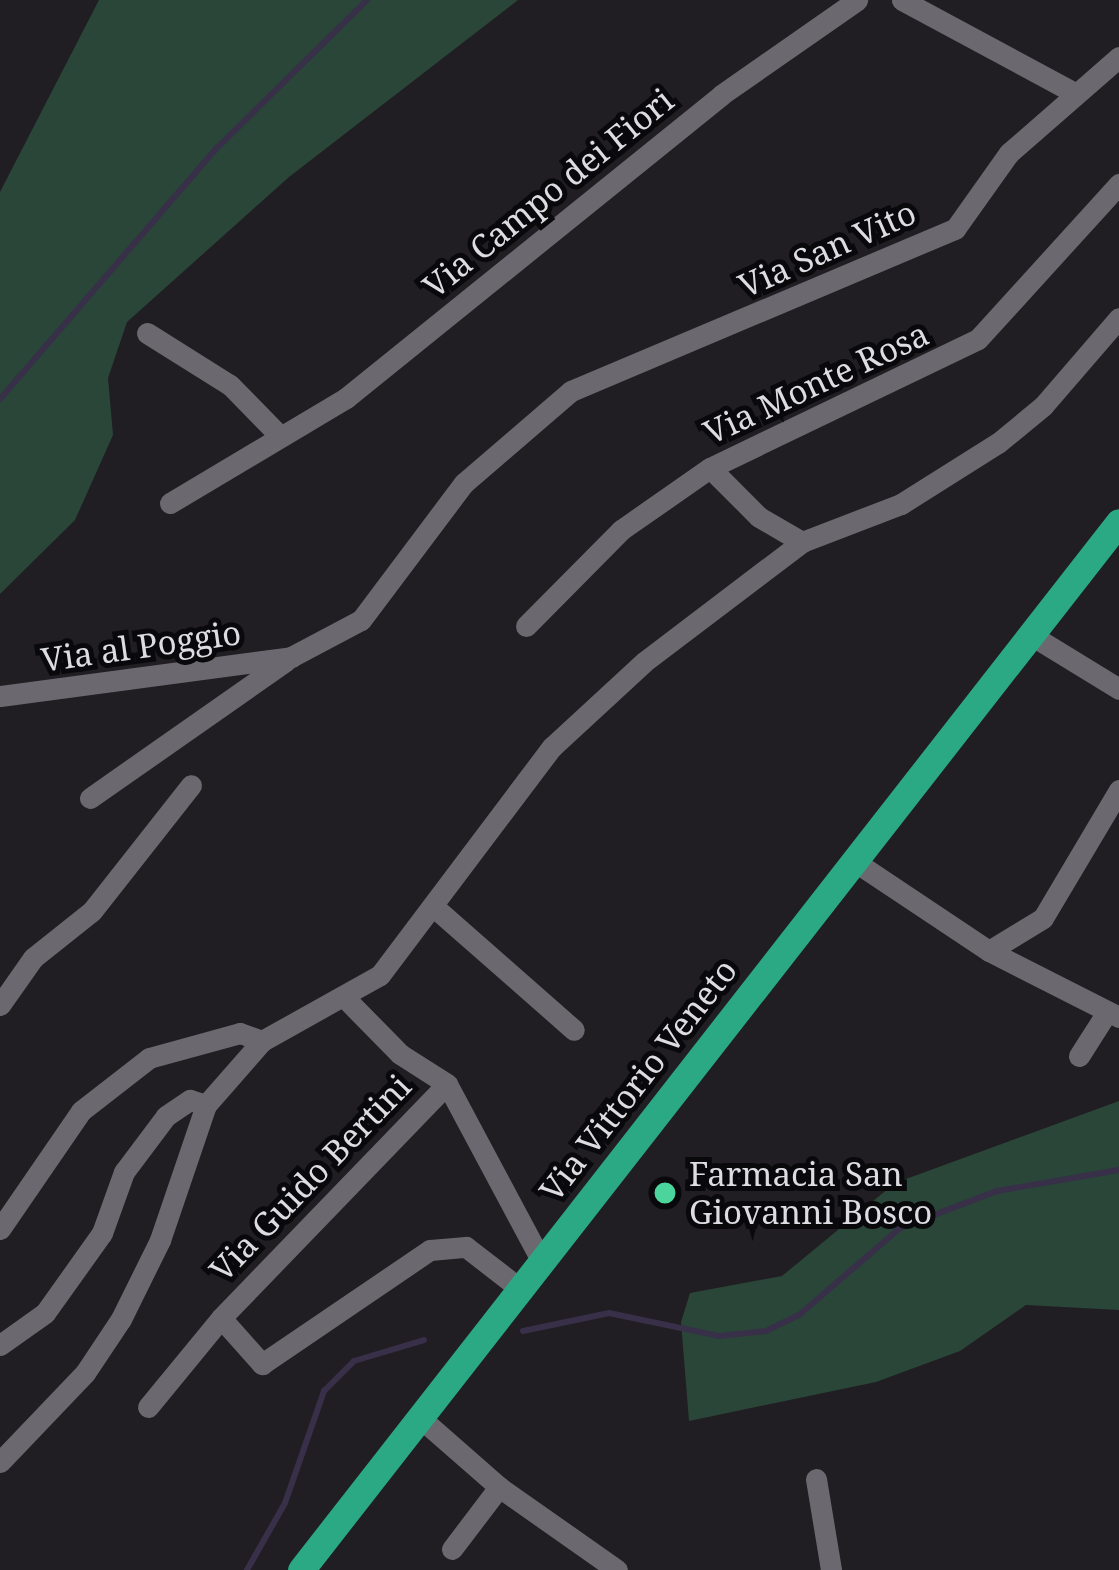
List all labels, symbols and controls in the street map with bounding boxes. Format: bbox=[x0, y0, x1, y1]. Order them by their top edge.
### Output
street label: Via Campo dei Fiori bbox=[415, 80, 681, 306]
street label: Via San Vito bbox=[732, 192, 922, 306]
street label: Via Monte Rosa bbox=[697, 314, 935, 452]
street label: Via al Poggio bbox=[38, 612, 244, 680]
street label: Via Vittorio Veneto bbox=[531, 951, 745, 1209]
street label: Via Guido Bertini bbox=[201, 1067, 419, 1289]
place label: Farmacia San Giovanni Bosco bbox=[689, 1154, 932, 1232]
marker: Farmacia San Giovanni Bosco bbox=[652, 1180, 678, 1206]

